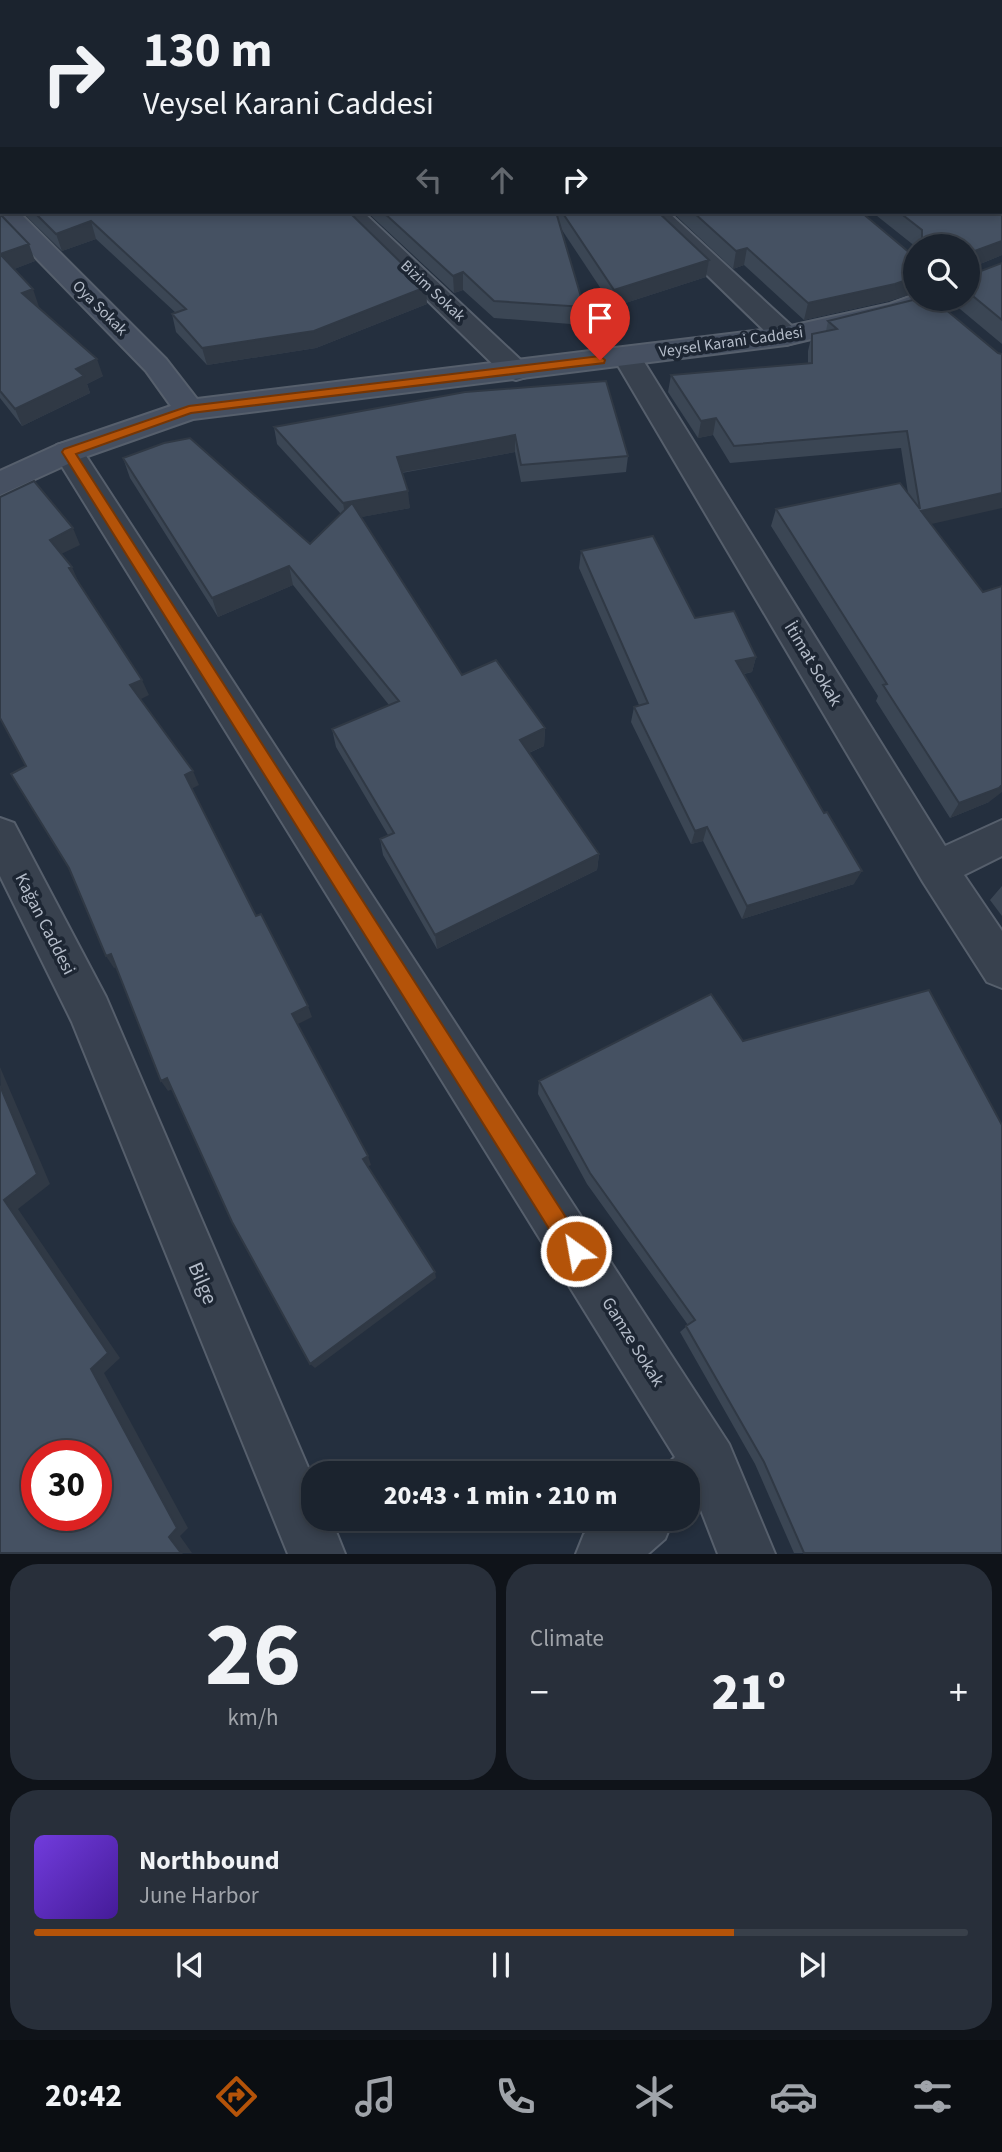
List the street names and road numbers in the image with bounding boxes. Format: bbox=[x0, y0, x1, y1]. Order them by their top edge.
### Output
street label: Bizim Sokak bbox=[396, 255, 470, 327]
street label: Oya Sokak bbox=[67, 275, 133, 341]
street label: Veysel Karani Caddesi bbox=[657, 321, 805, 363]
street label: İtimat Sokak bbox=[778, 617, 848, 711]
street label: Kağan Caddesi bbox=[9, 869, 81, 979]
street label: Bilge bbox=[181, 1257, 225, 1309]
street label: Gamze Sokak bbox=[596, 1292, 670, 1392]

